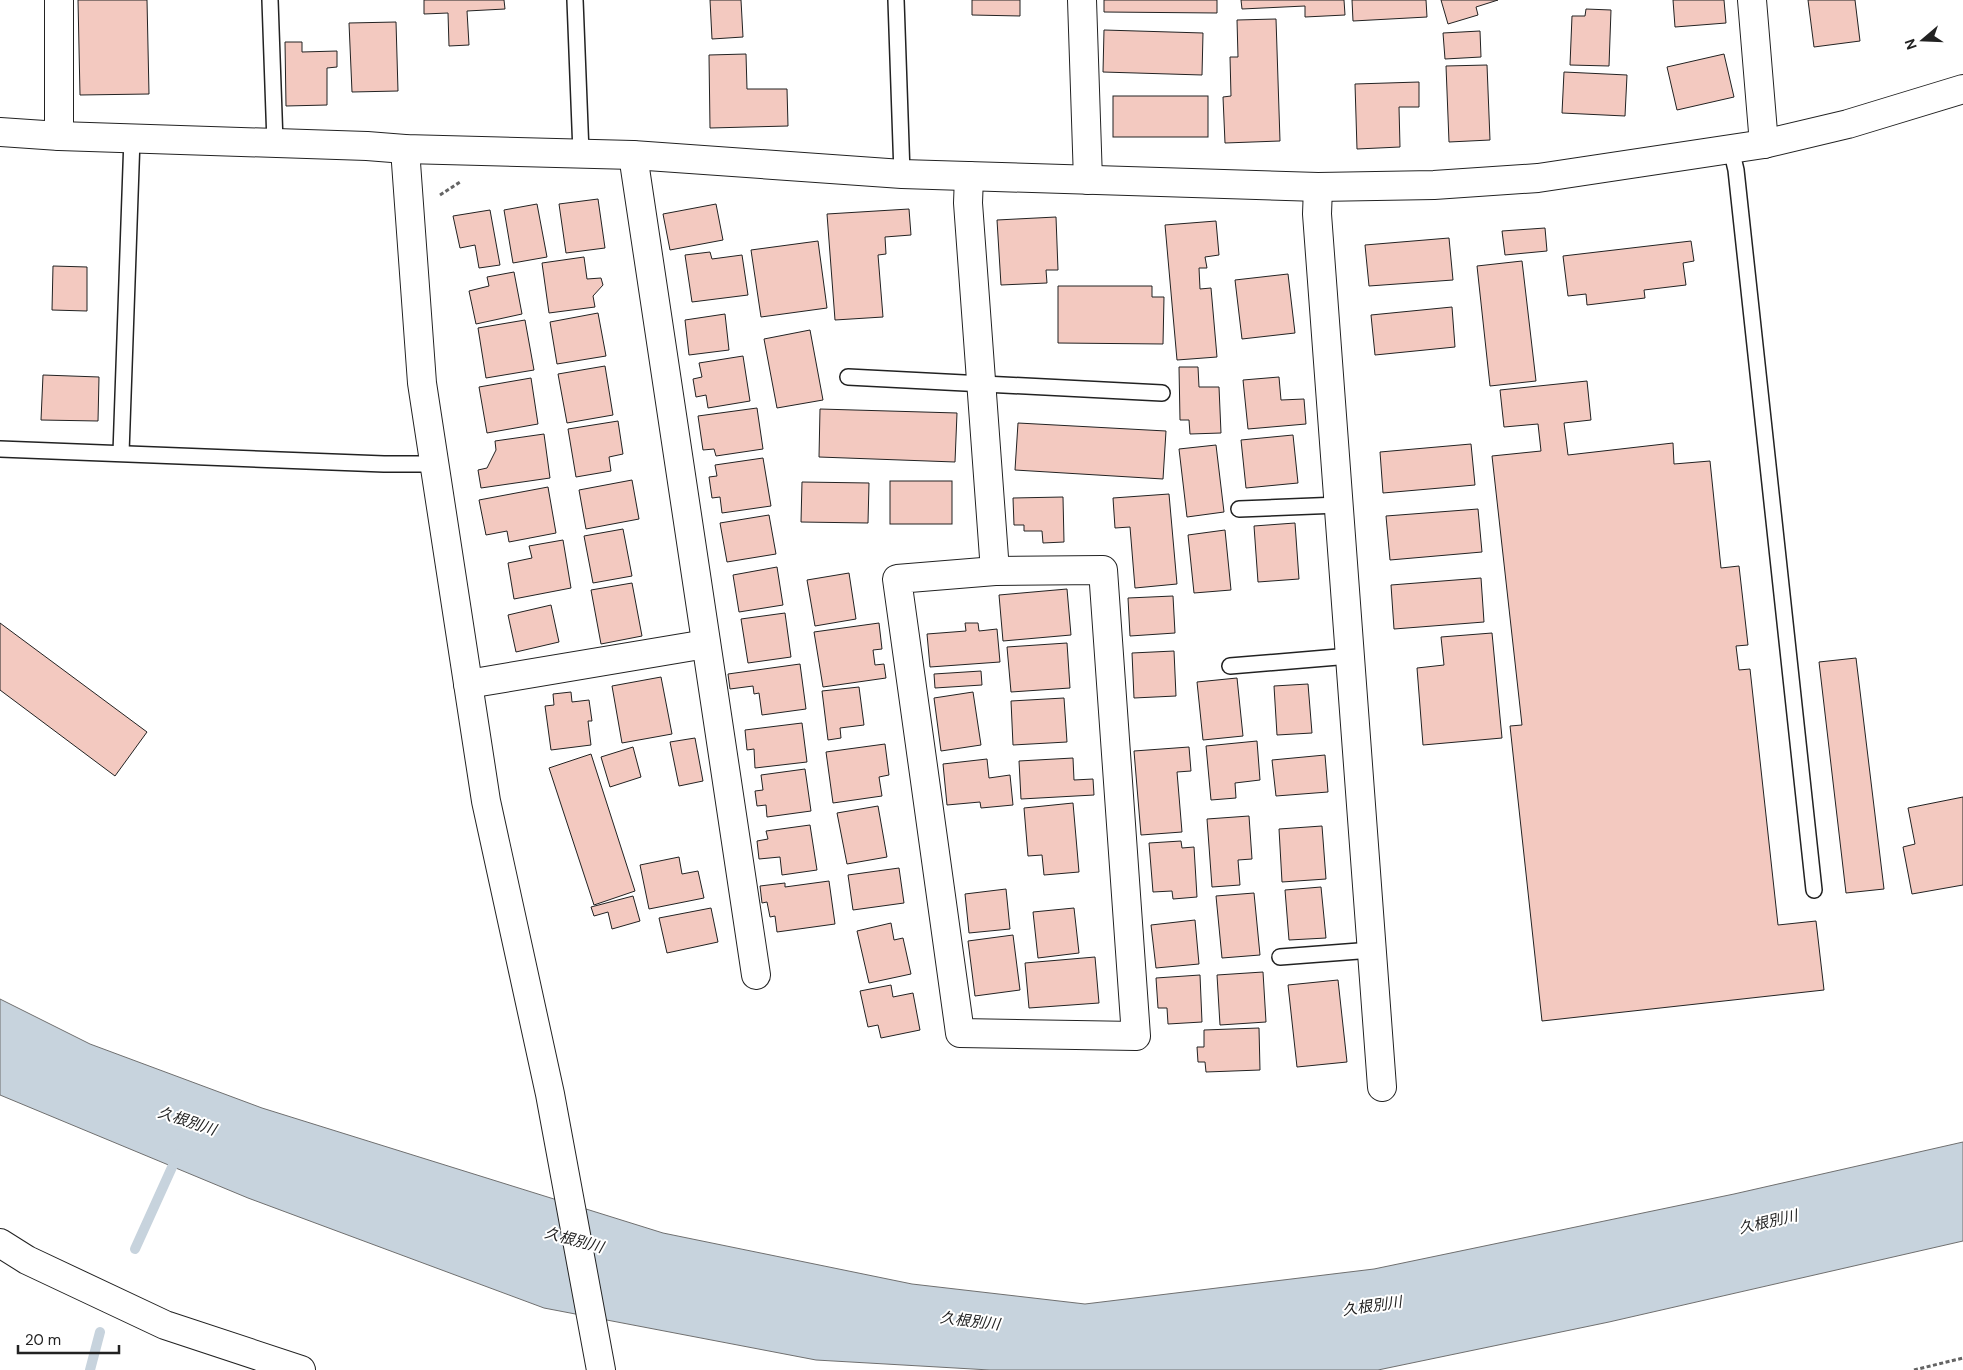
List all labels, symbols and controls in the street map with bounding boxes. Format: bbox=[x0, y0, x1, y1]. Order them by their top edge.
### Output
north arrow bbox=[1898, 15, 1948, 65]
text: N bbox=[1901, 36, 1921, 52]
water label: 久根別川 bbox=[155, 1102, 221, 1140]
water label: 久根別川 bbox=[1737, 1205, 1801, 1238]
water label: 久根別川 bbox=[542, 1223, 607, 1258]
water label: 久根別川 bbox=[1341, 1292, 1405, 1320]
water label: 久根別川 bbox=[939, 1307, 1003, 1335]
scale bar bbox=[18, 1322, 119, 1354]
text: 20 m bbox=[25, 1330, 61, 1350]

